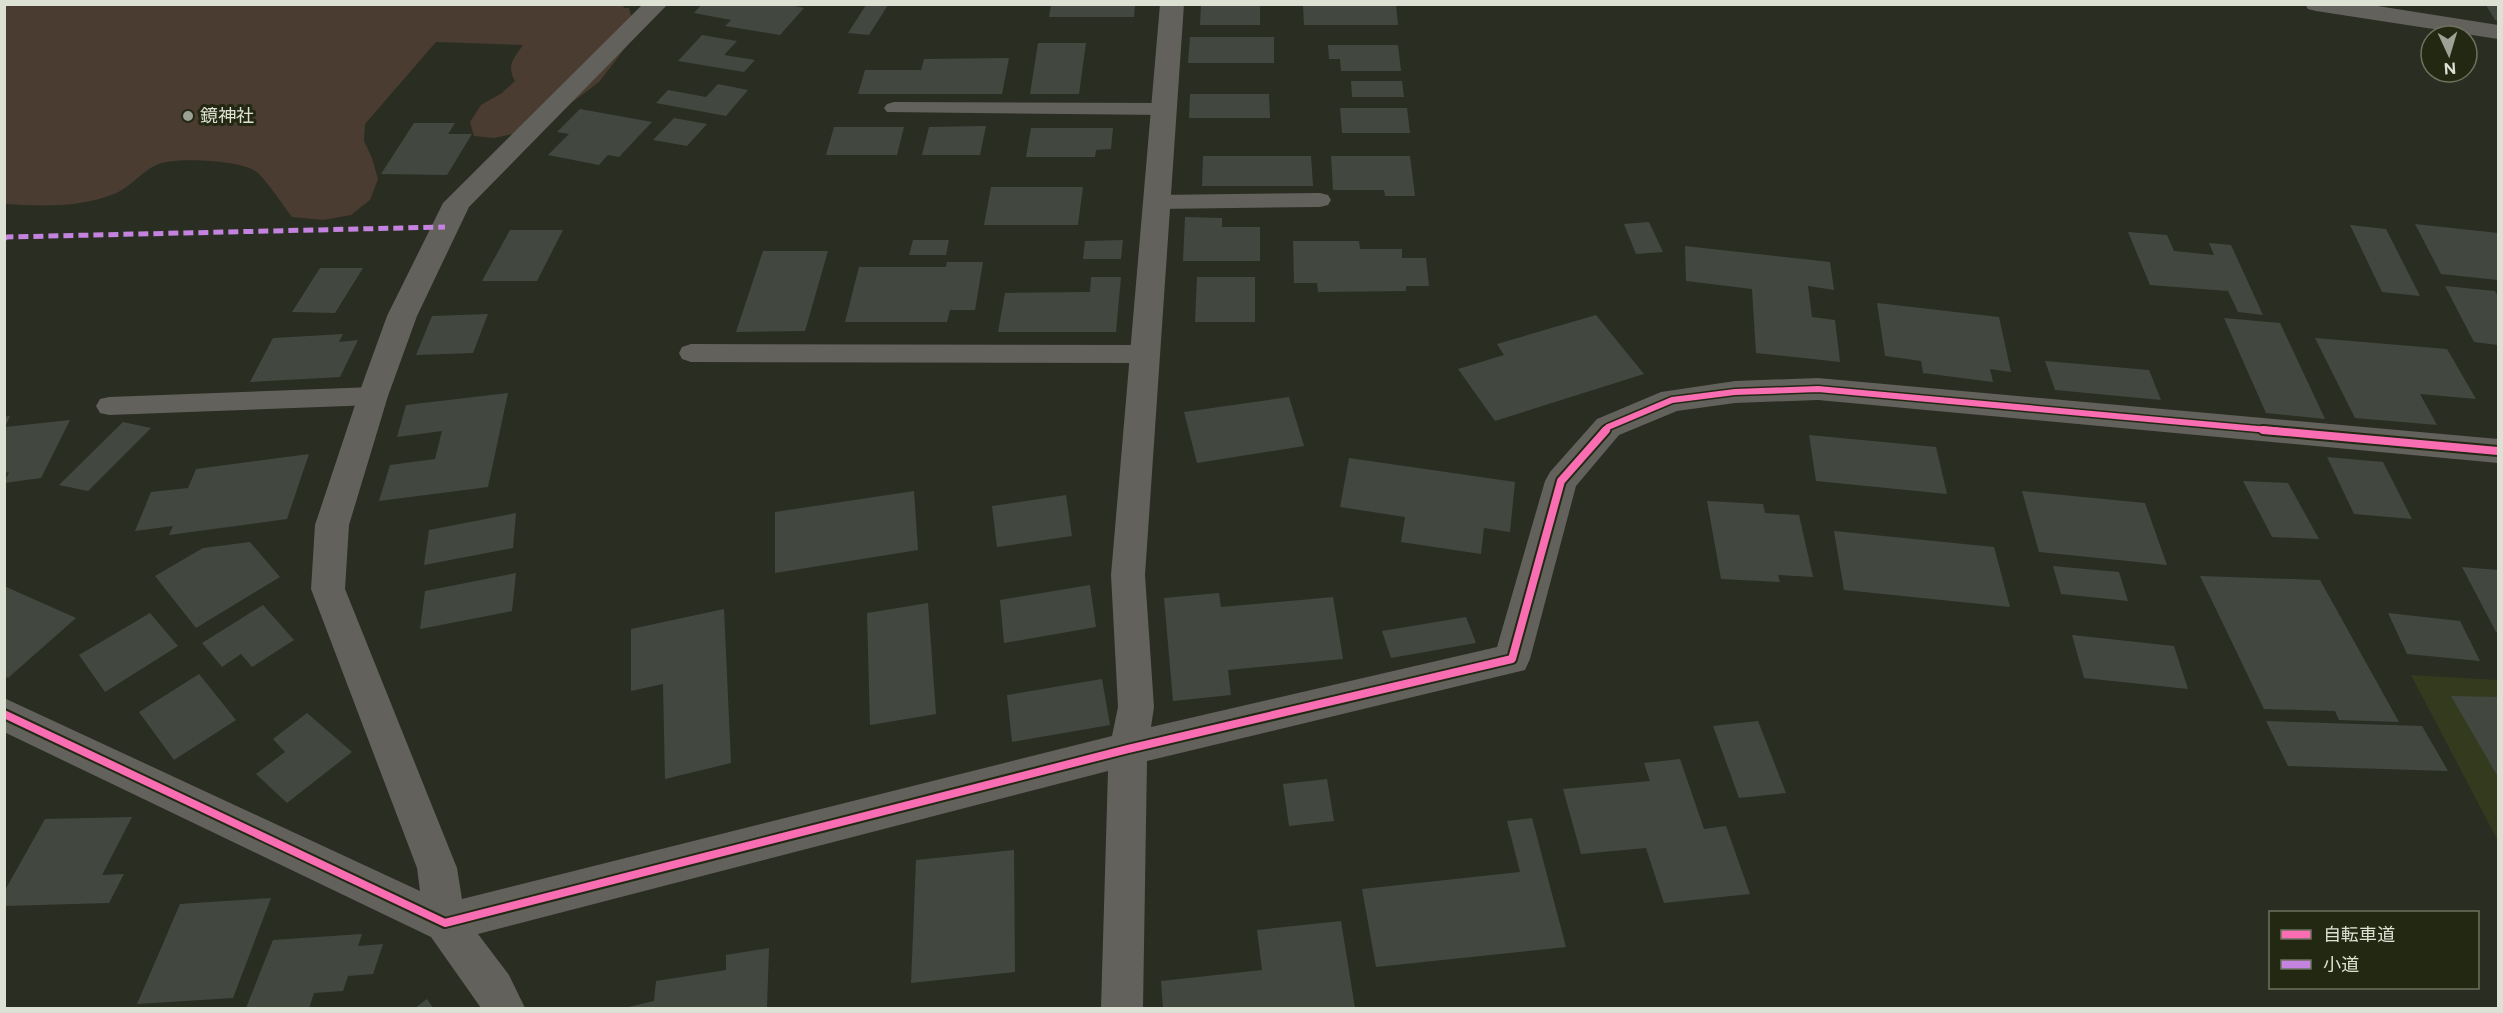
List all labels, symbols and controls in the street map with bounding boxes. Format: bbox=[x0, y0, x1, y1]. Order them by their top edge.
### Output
north arrow bbox=[2419, 24, 2479, 84]
text: N bbox=[2443, 59, 2457, 78]
place label: 鏡神社 bbox=[200, 105, 254, 127]
marker: 鏡神社 bbox=[181, 109, 195, 123]
legend bbox=[2269, 911, 2479, 989]
text: 自転車道 bbox=[2323, 924, 2395, 946]
text: 小道 bbox=[2323, 954, 2359, 976]

